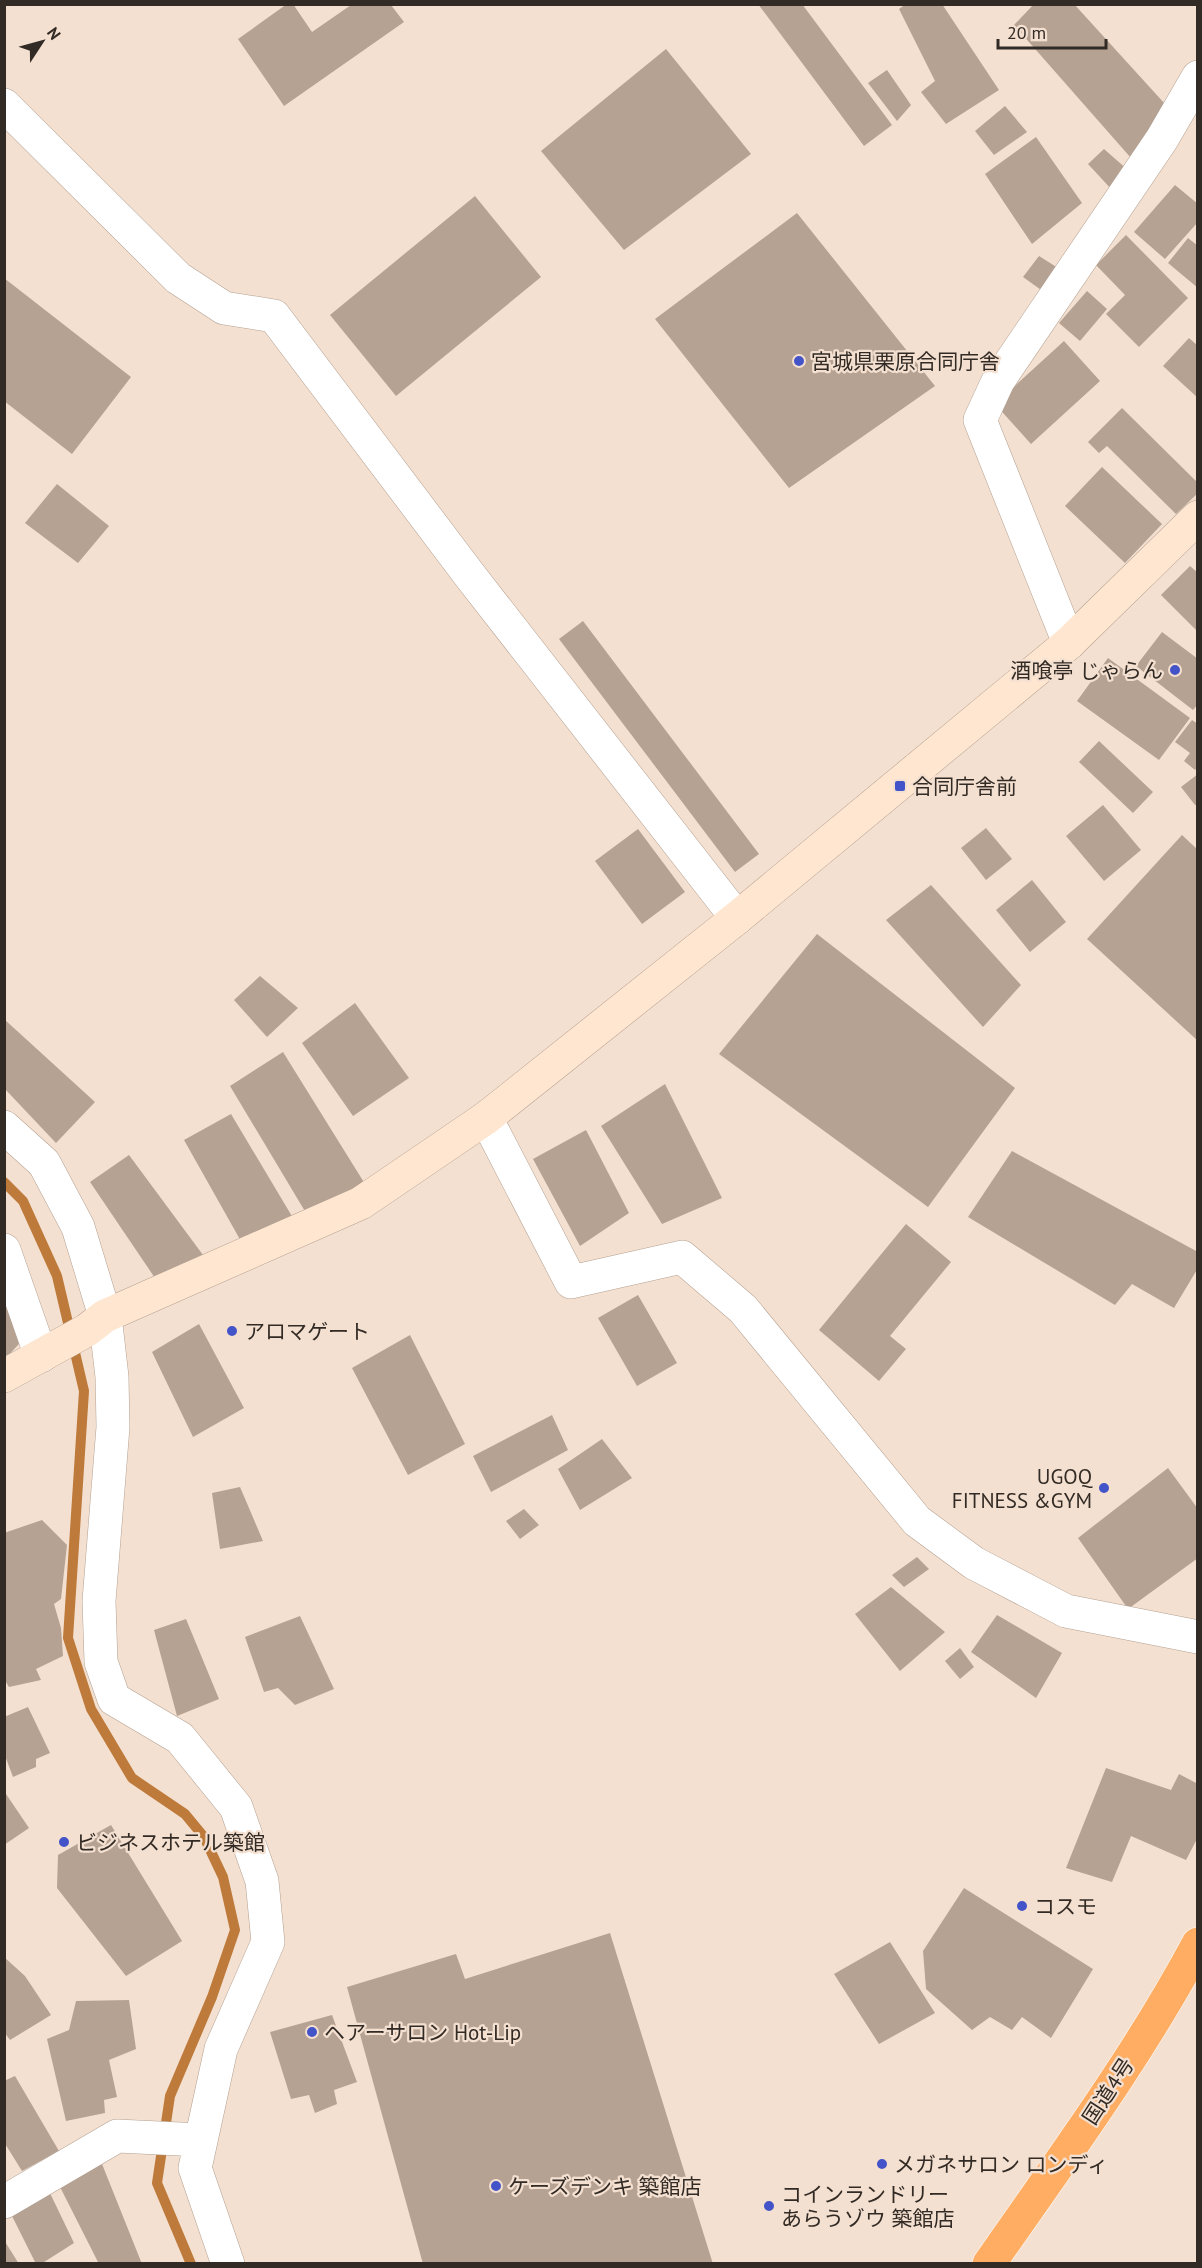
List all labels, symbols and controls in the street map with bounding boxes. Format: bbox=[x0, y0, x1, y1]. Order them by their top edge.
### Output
north arrow bbox=[12, 12, 72, 72]
scale bar bbox=[998, 12, 1106, 50]
text: 20 m bbox=[1007, 21, 1046, 44]
text: N bbox=[43, 23, 65, 43]
place label: 宮城県栗原合同庁舎 bbox=[811, 348, 1000, 375]
marker: 宮城県栗原合同庁舎 bbox=[792, 354, 806, 368]
place label: 酒喰亭 じゃらん bbox=[1010, 657, 1163, 684]
marker: 酒喰亭 じゃらん bbox=[1168, 663, 1182, 677]
place label: 合同庁舎前 bbox=[912, 773, 1017, 800]
marker: 合同庁舎前 bbox=[893, 779, 907, 793]
place label: アロマゲート bbox=[244, 1318, 370, 1345]
marker: アロマゲート bbox=[225, 1324, 239, 1338]
place label: UGOQ FITNESS &GYM bbox=[952, 1463, 1093, 1514]
marker: UGOQ FITNESS &GYM bbox=[1097, 1481, 1111, 1495]
place label: ビジネスホテル築館 bbox=[76, 1829, 265, 1856]
marker: ビジネスホテル築館 bbox=[57, 1835, 71, 1849]
place label: コスモ bbox=[1034, 1893, 1097, 1920]
marker: コスモ bbox=[1015, 1899, 1029, 1913]
place label: ヘアーサロン Hot-Lip bbox=[324, 2019, 521, 2046]
marker: ヘアーサロン Hot-Lip bbox=[305, 2025, 319, 2039]
street label: 国道4号 bbox=[1076, 2052, 1140, 2130]
place label: メガネサロン ロンディ bbox=[894, 2151, 1108, 2178]
marker: メガネサロン ロンディ bbox=[875, 2157, 889, 2171]
place label: ケーズデンキ 築館店 bbox=[508, 2173, 702, 2200]
marker: ケーズデンキ 築館店 bbox=[489, 2179, 503, 2193]
place label: コインランドリー あらうゾウ 築館店 bbox=[781, 2181, 955, 2232]
marker: コインランドリー あらうゾウ 築館店 bbox=[762, 2199, 776, 2213]

